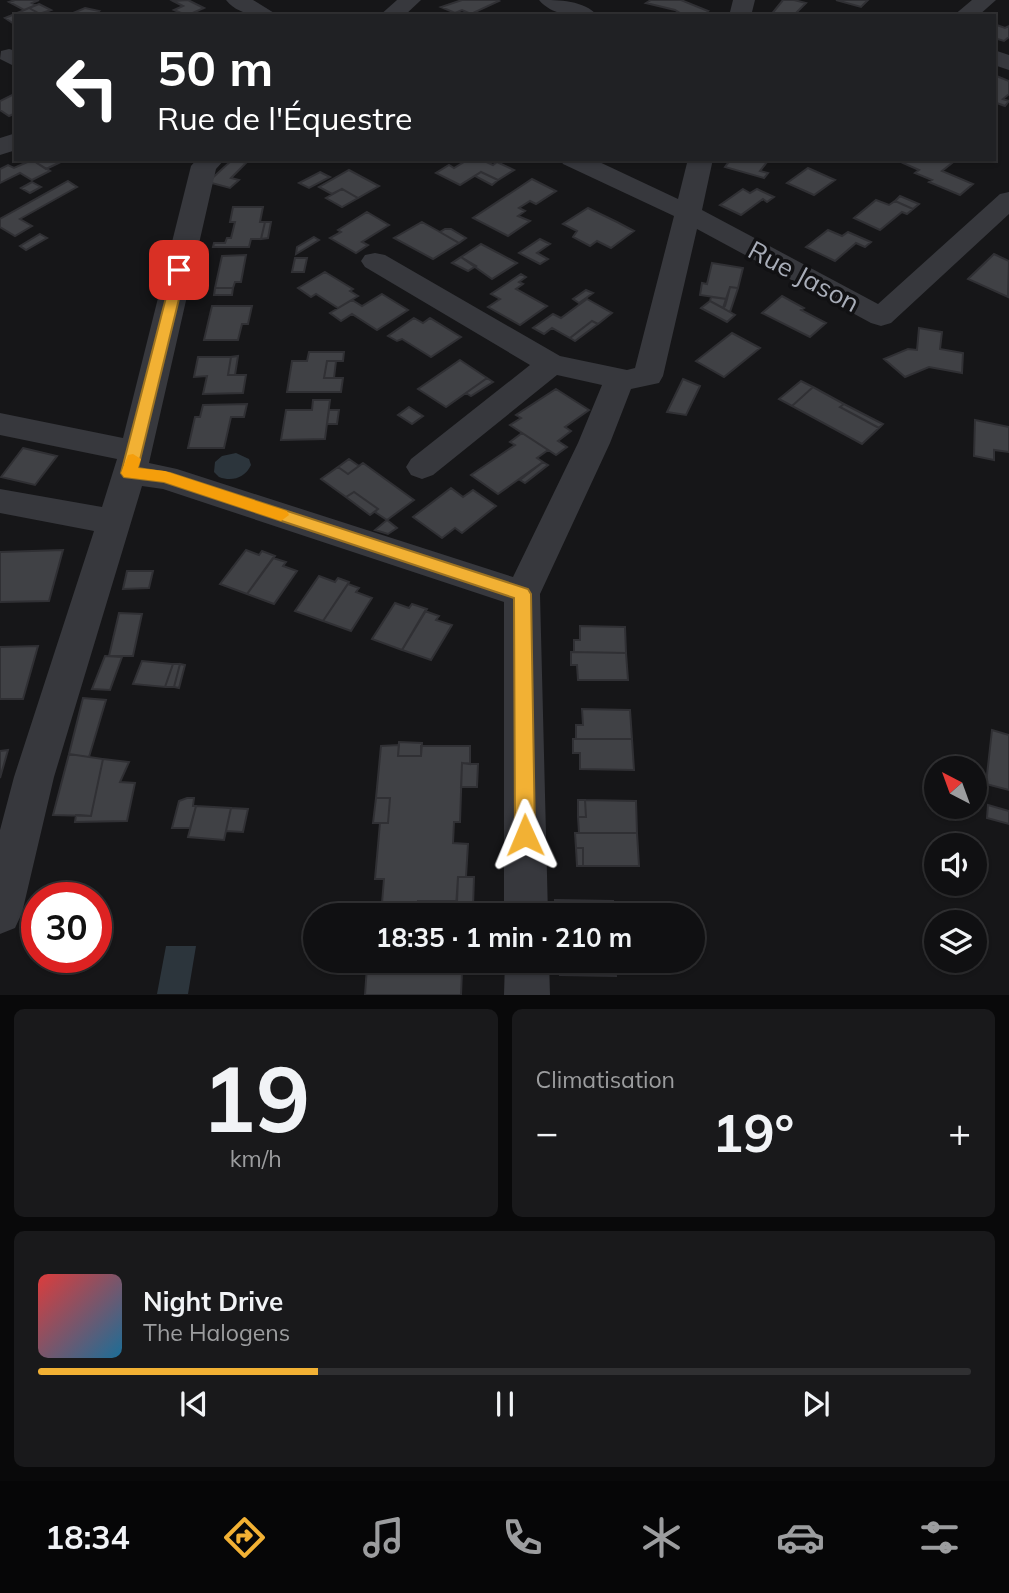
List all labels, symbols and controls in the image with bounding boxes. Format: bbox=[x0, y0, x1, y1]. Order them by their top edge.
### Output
text: 50 m bbox=[157, 37, 273, 98]
icon: left bbox=[42, 42, 133, 133]
text: Rue de l'Équestre bbox=[157, 98, 413, 138]
street label: Rue Jason bbox=[743, 233, 865, 319]
pin bbox=[149, 240, 209, 300]
icon: arrive bbox=[160, 251, 198, 289]
north arrow bbox=[924, 756, 987, 819]
map controls bbox=[924, 756, 987, 973]
position arrow bbox=[488, 798, 562, 872]
button: sound bbox=[924, 833, 987, 896]
speed limit sign: 30 bbox=[21, 882, 112, 973]
button: layers bbox=[924, 910, 987, 973]
text: 18:35 · 1 min · 210 m bbox=[376, 921, 632, 954]
text: 19 bbox=[201, 1041, 310, 1155]
text: Climatisation bbox=[536, 1065, 675, 1094]
text: 19° bbox=[712, 1100, 794, 1165]
text: − bbox=[536, 1108, 558, 1156]
text: + bbox=[948, 1108, 971, 1156]
text: km/h bbox=[230, 1144, 282, 1173]
text: Night Drive bbox=[143, 1285, 283, 1318]
text: The Halogens bbox=[143, 1318, 290, 1347]
icon: previous bbox=[175, 1385, 213, 1423]
icon: pause bbox=[486, 1385, 524, 1423]
icon: next bbox=[797, 1385, 835, 1423]
icon: directions bbox=[220, 1513, 269, 1562]
icon: music bbox=[359, 1513, 408, 1562]
icon: phone bbox=[498, 1513, 547, 1562]
icon: climate bbox=[637, 1513, 686, 1562]
icon: car bbox=[776, 1513, 825, 1562]
icon: filters bbox=[915, 1513, 964, 1562]
text: 18:34 bbox=[45, 1517, 130, 1557]

